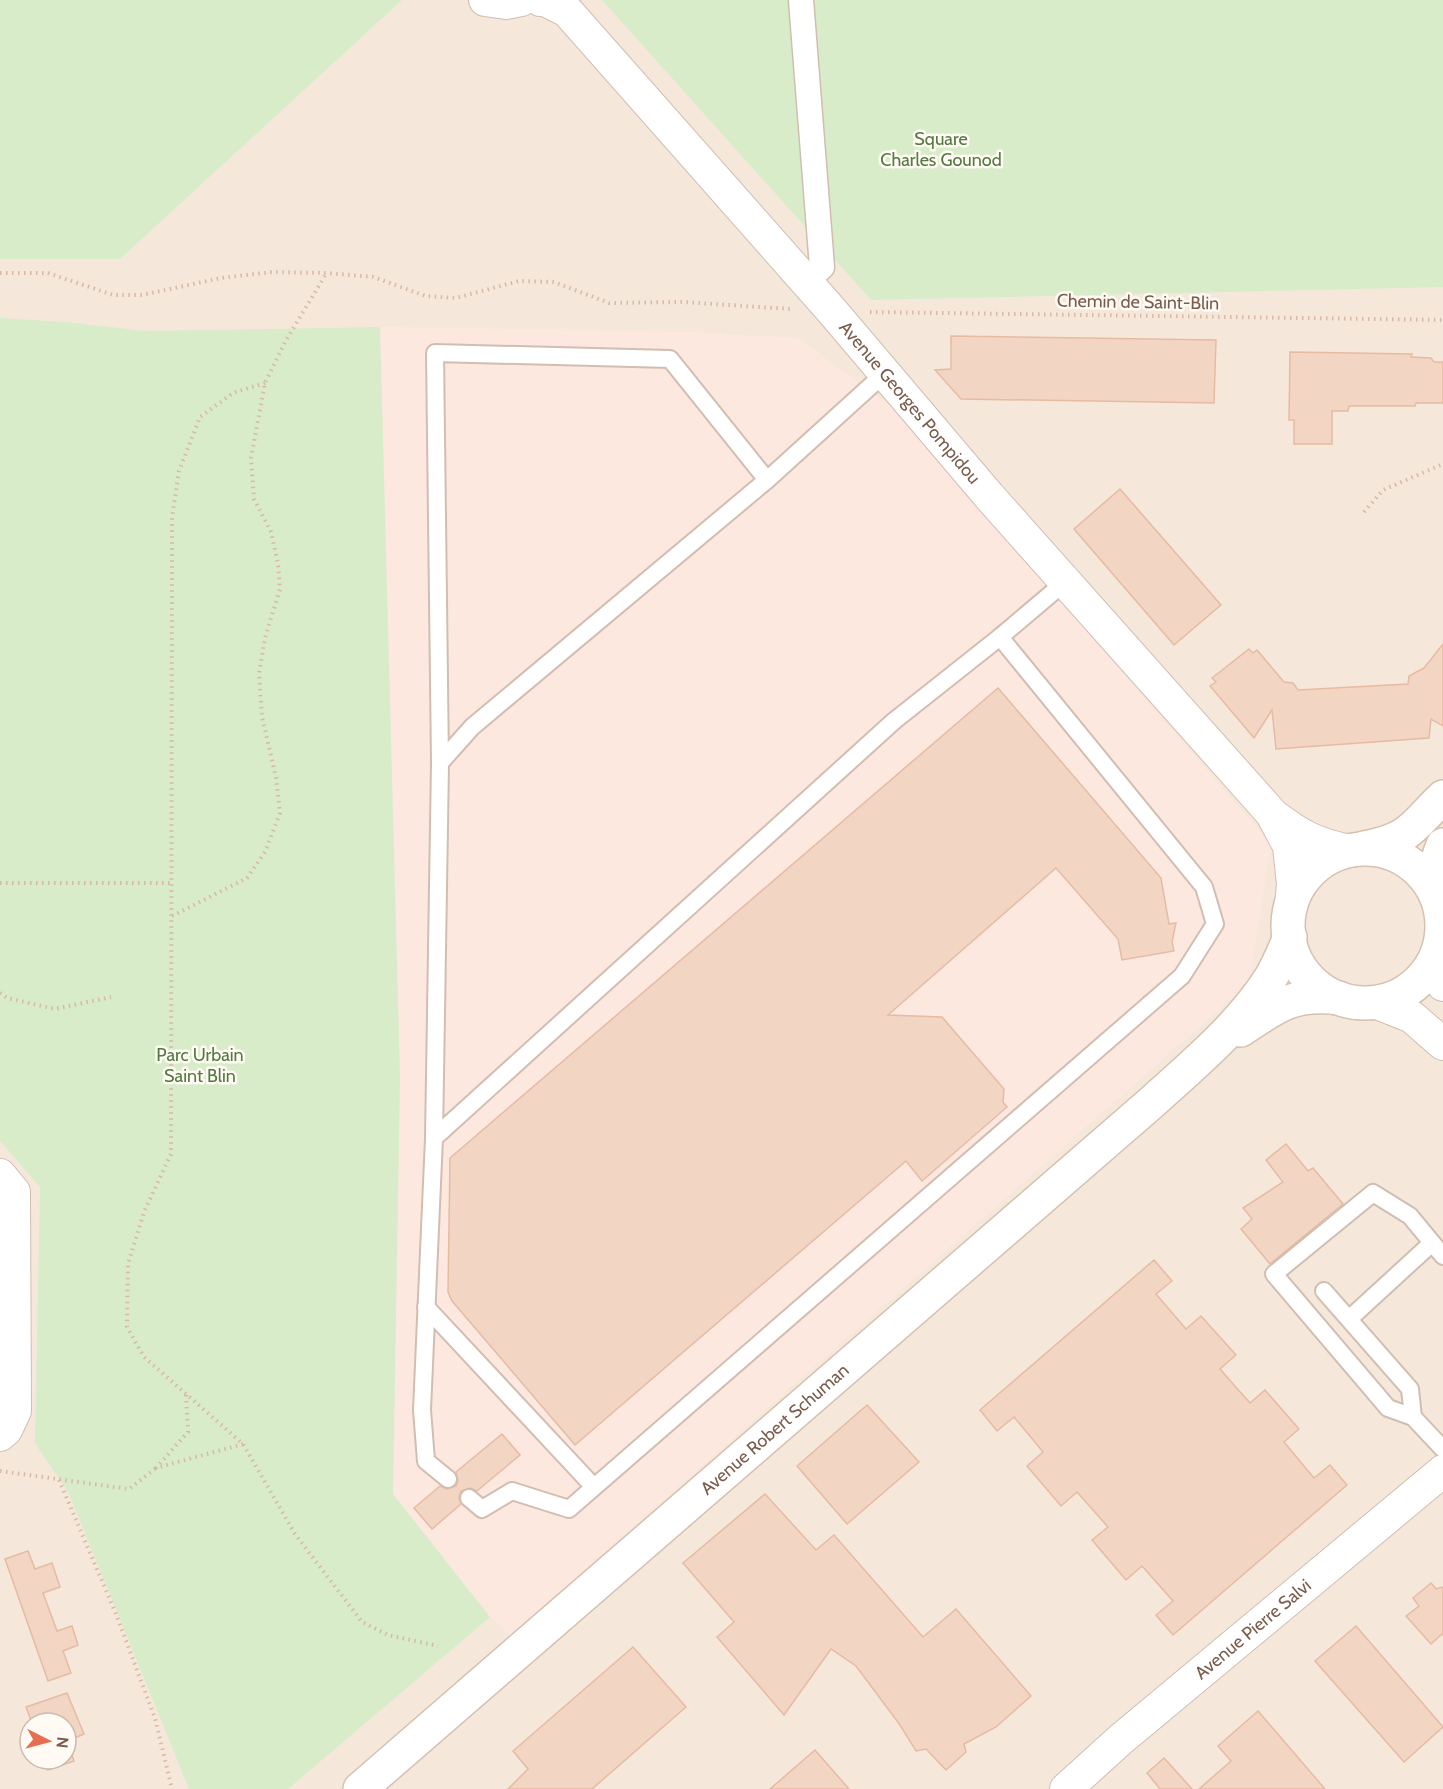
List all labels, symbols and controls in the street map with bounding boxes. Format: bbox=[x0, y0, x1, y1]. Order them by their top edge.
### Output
park label: Square Charles Gounod bbox=[880, 128, 1002, 171]
street label: Chemin de Saint-Blin bbox=[1057, 290, 1219, 314]
street label: Avenue Georges Pompidou bbox=[835, 317, 985, 488]
park label: Parc Urbain Saint Blin bbox=[156, 1044, 244, 1087]
street label: Avenue Robert Schuman bbox=[696, 1359, 853, 1500]
street label: Avenue Pierre Salvi bbox=[1190, 1574, 1316, 1684]
north arrow bbox=[18, 1711, 78, 1771]
text: N bbox=[52, 1736, 72, 1749]

